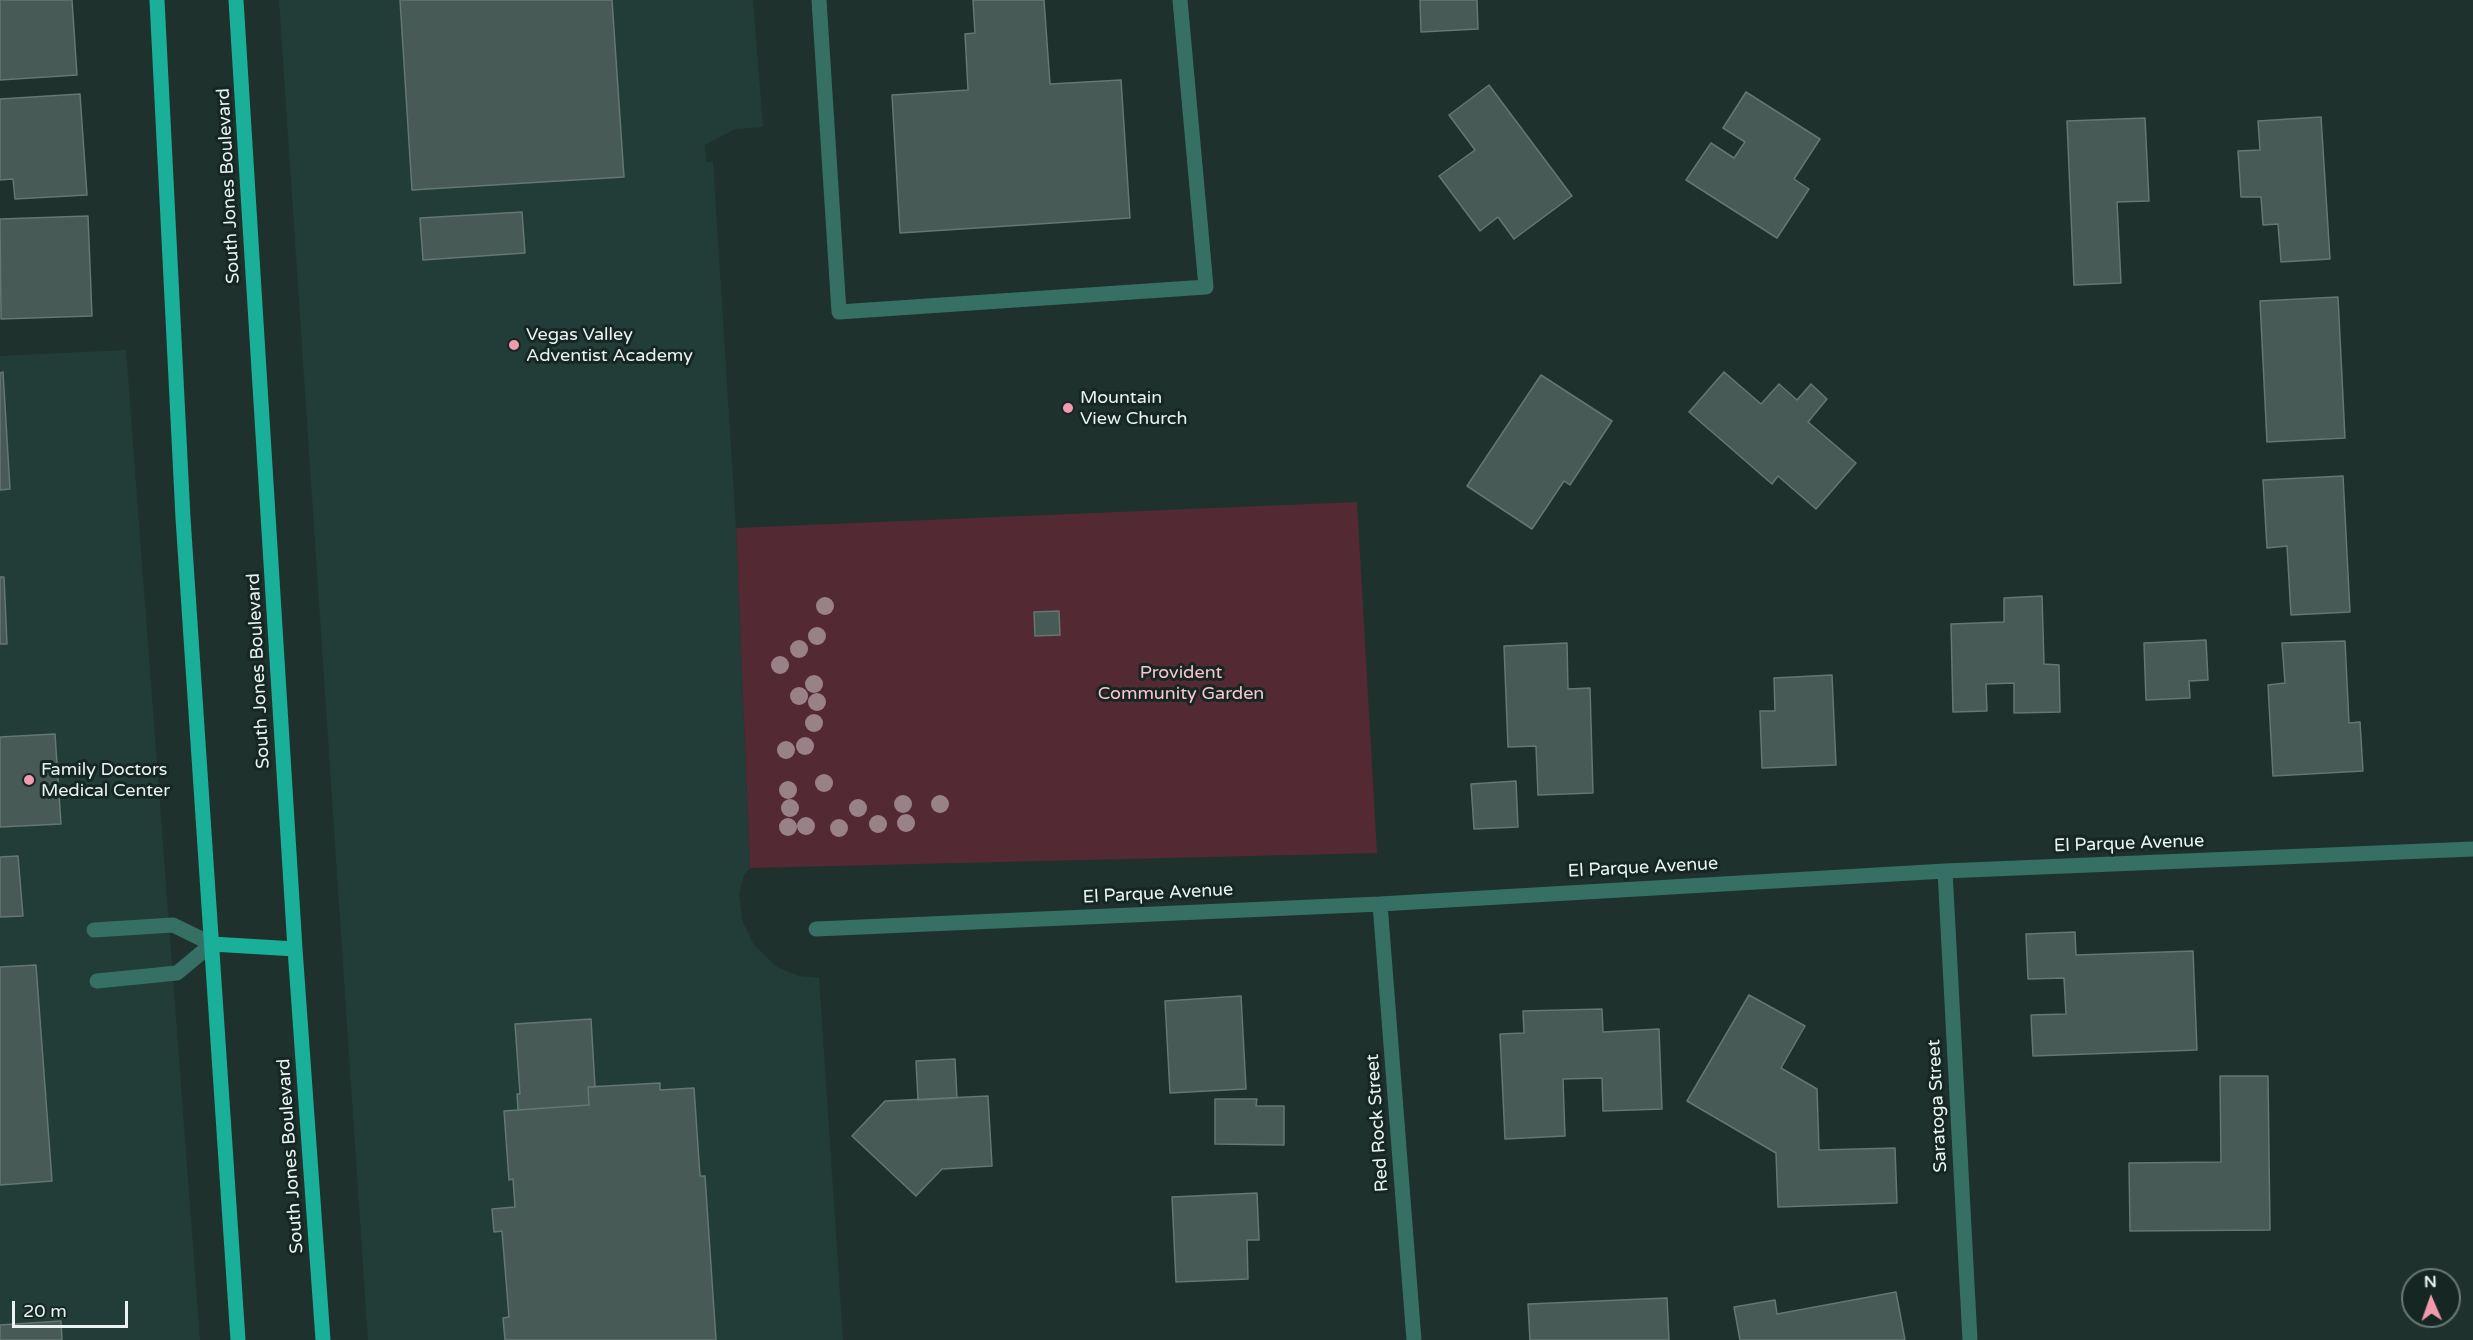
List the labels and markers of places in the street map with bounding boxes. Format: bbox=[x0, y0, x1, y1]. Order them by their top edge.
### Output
place label: Vegas Valley Adventist Academy bbox=[526, 324, 693, 366]
marker: Vegas Valley Adventist Academy bbox=[507, 338, 521, 352]
place label: Mountain View Church bbox=[1080, 387, 1187, 430]
marker: Mountain View Church bbox=[1061, 401, 1075, 415]
place label: Family Doctors Medical Center bbox=[41, 759, 170, 802]
marker: Family Doctors Medical Center bbox=[22, 773, 36, 787]

